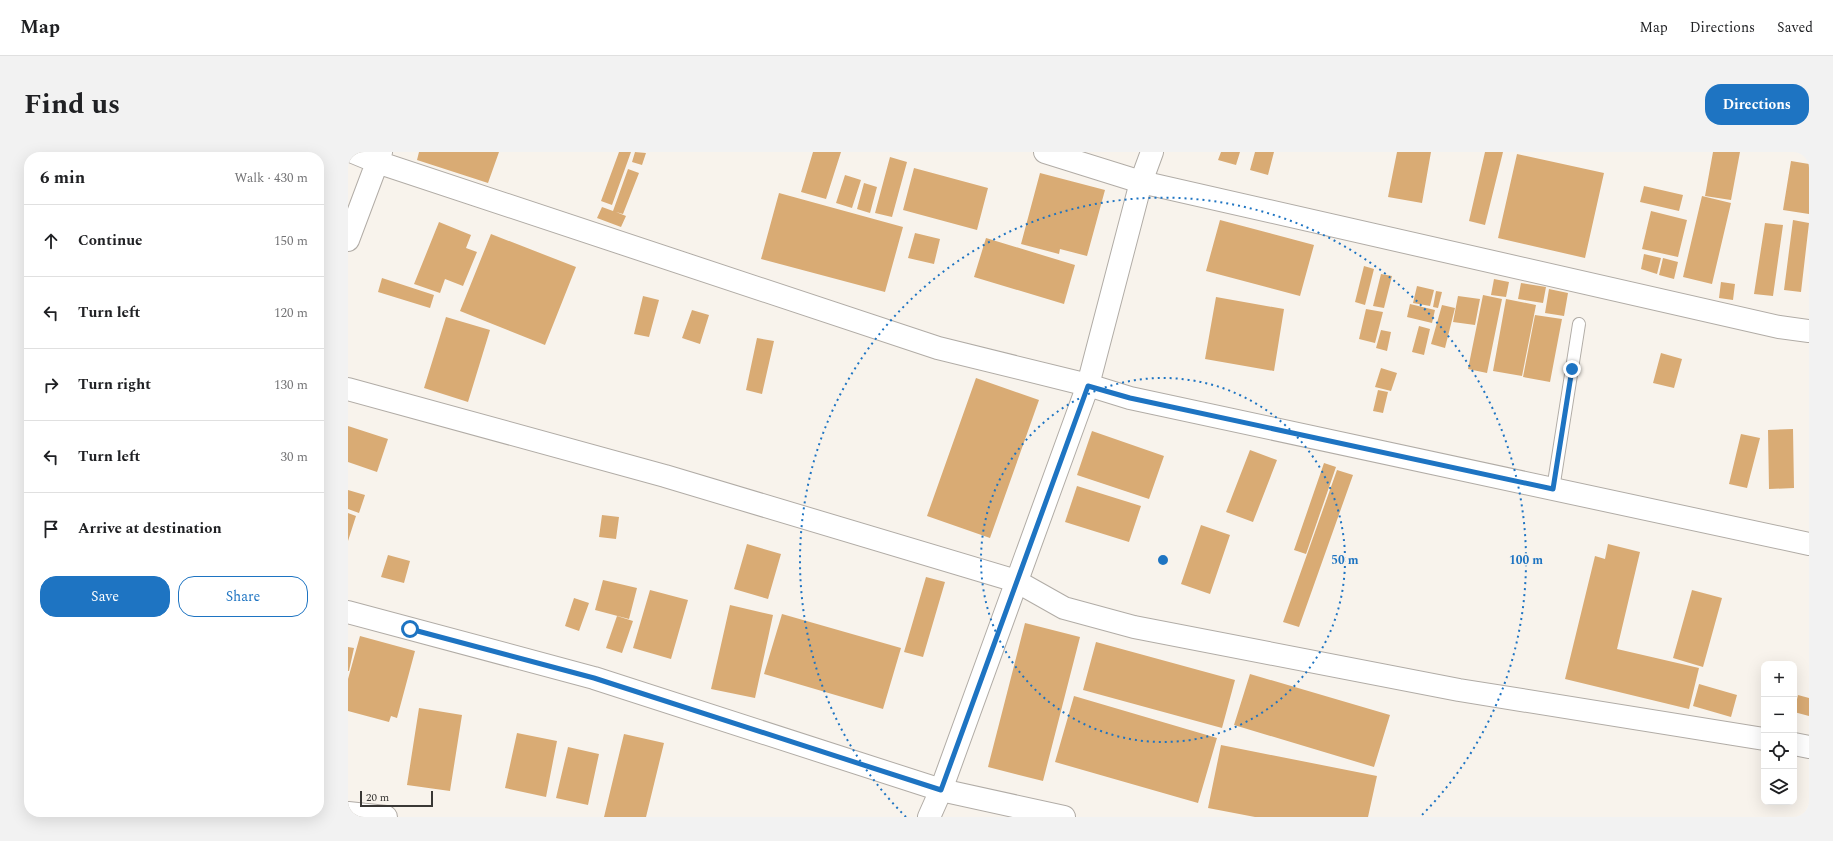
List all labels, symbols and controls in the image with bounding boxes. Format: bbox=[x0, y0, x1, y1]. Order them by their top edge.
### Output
text: Map bbox=[20, 13, 60, 42]
text: Map bbox=[1640, 17, 1668, 38]
text: Directions bbox=[1690, 17, 1755, 38]
text: Saved bbox=[1777, 17, 1813, 38]
text: Find us bbox=[24, 83, 120, 126]
button: Directions bbox=[1705, 84, 1809, 125]
text: 6 min bbox=[40, 165, 85, 191]
text: Walk · 430 m bbox=[234, 168, 308, 188]
text: Continue bbox=[78, 229, 143, 252]
icon: ahead bbox=[40, 230, 62, 252]
text: 150 m bbox=[274, 231, 308, 251]
text: Turn left bbox=[78, 301, 140, 324]
icon: left bbox=[40, 302, 62, 324]
text: 120 m bbox=[274, 303, 308, 323]
route end bbox=[1563, 360, 1581, 378]
text: Turn right bbox=[78, 373, 151, 396]
icon: right bbox=[40, 374, 62, 396]
text: 130 m bbox=[274, 375, 308, 395]
text: Turn left bbox=[78, 445, 140, 468]
icon: left bbox=[40, 446, 62, 468]
text: 30 m bbox=[281, 447, 308, 467]
text: Arrive at destination bbox=[78, 517, 222, 540]
icon: arrive bbox=[40, 518, 62, 540]
text: 50 m bbox=[1331, 551, 1359, 570]
text: 100 m bbox=[1509, 551, 1543, 570]
centre of rings bbox=[1156, 553, 1170, 567]
button: Save bbox=[40, 576, 170, 617]
button: Share bbox=[178, 576, 308, 617]
route start bbox=[401, 620, 419, 638]
map controls bbox=[1761, 661, 1797, 805]
button: + bbox=[1761, 661, 1797, 697]
button: − bbox=[1761, 697, 1797, 733]
button: locate bbox=[1761, 733, 1797, 769]
button: layers bbox=[1761, 769, 1797, 805]
scale bar bbox=[360, 789, 433, 808]
text: 20 m bbox=[366, 789, 389, 806]

